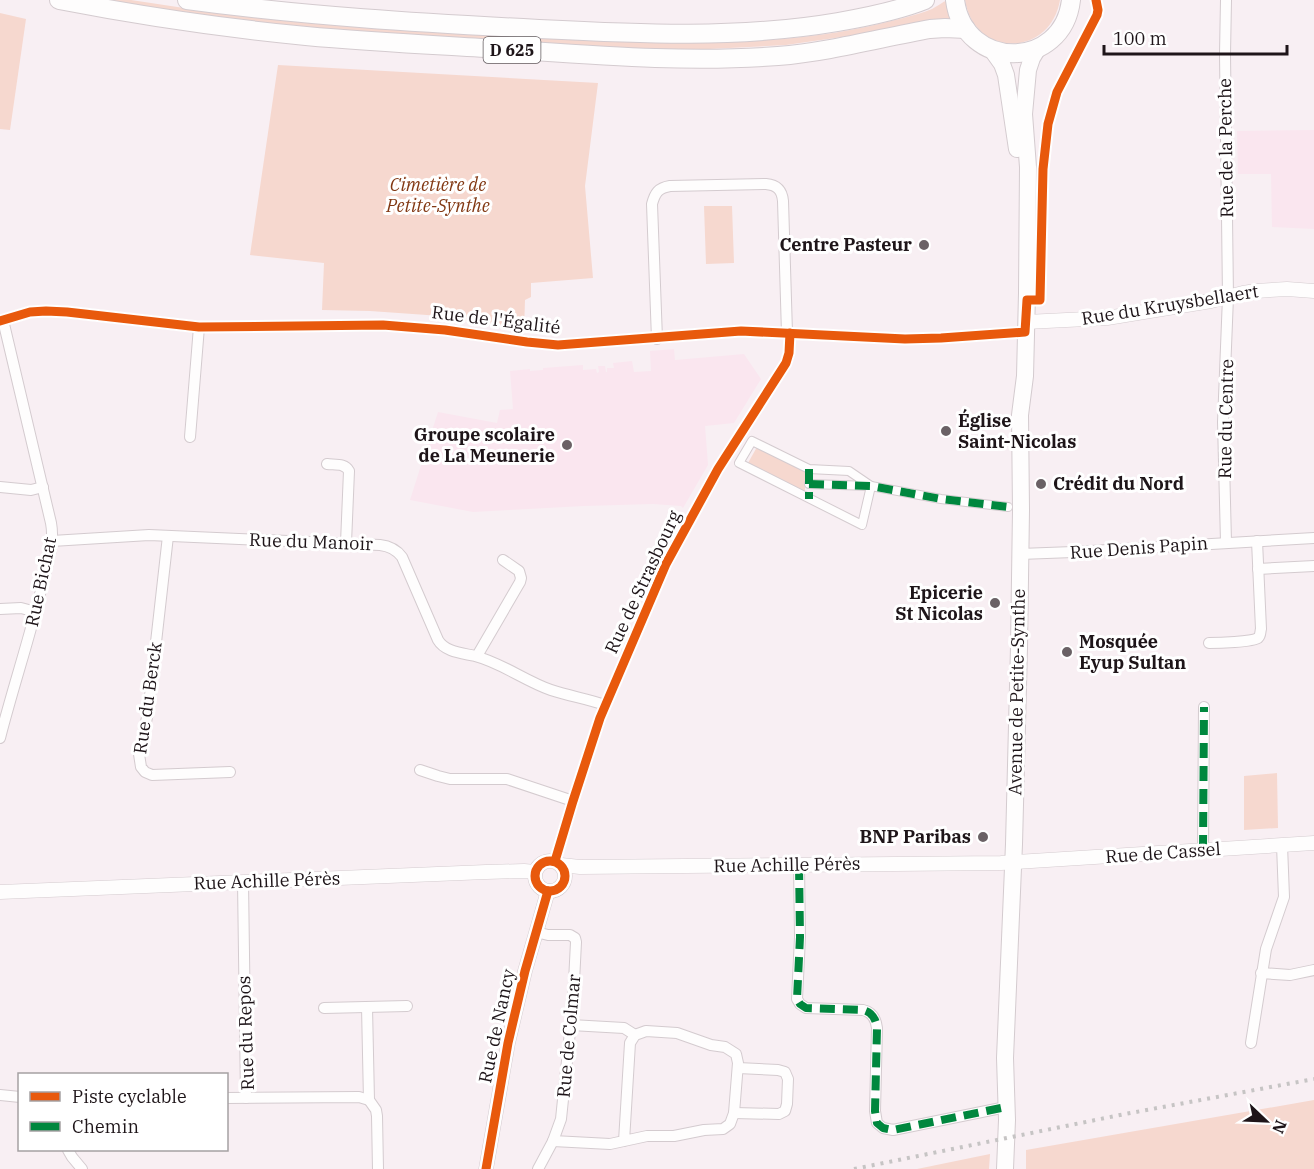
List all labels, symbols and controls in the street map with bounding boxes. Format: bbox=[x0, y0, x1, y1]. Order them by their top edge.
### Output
scale bar bbox=[1104, 18, 1287, 56]
text: 100 m bbox=[1113, 27, 1167, 50]
road number: D 625 bbox=[484, 37, 540, 63]
street label: Rue de la Perche bbox=[1213, 78, 1238, 218]
park label: Cimetière de Petite-Synthe bbox=[385, 173, 490, 217]
place label: Centre Pasteur bbox=[779, 233, 912, 256]
marker: Centre Pasteur bbox=[917, 238, 931, 252]
street label: Rue du Kruysbellaert bbox=[1080, 279, 1260, 330]
street label: Rue de l'Égalité bbox=[430, 300, 562, 339]
street label: Rue du Centre bbox=[1213, 359, 1238, 479]
place label: Église Saint-Nicolas bbox=[958, 408, 1076, 453]
place label: Groupe scolaire de La Meunerie bbox=[414, 423, 555, 467]
marker: Église Saint-Nicolas bbox=[939, 424, 953, 438]
marker: Groupe scolaire de La Meunerie bbox=[560, 438, 574, 452]
place label: Crédit du Nord bbox=[1053, 472, 1184, 495]
marker: Crédit du Nord bbox=[1034, 477, 1048, 491]
street label: Rue de Strasbourg bbox=[599, 506, 686, 657]
street label: Rue du Manoir bbox=[249, 528, 373, 555]
street label: Rue Denis Papin bbox=[1069, 531, 1209, 564]
street label: Rue Bichat bbox=[20, 535, 61, 629]
place label: Epicerie St Nicolas bbox=[895, 581, 983, 625]
street label: Avenue de Petite-Synthe bbox=[1003, 589, 1030, 795]
marker: Epicerie St Nicolas bbox=[988, 596, 1002, 610]
place label: Mosquée Eyup Sultan bbox=[1079, 630, 1186, 674]
street label: Rue du Berck bbox=[128, 640, 167, 755]
marker: Mosquée Eyup Sultan bbox=[1060, 645, 1074, 659]
place label: BNP Paribas bbox=[860, 825, 971, 848]
marker: BNP Paribas bbox=[976, 830, 990, 844]
street label: Rue de Cassel bbox=[1105, 837, 1221, 868]
street label: Rue Achille Pérès bbox=[713, 852, 861, 877]
street label: Rue Achille Pérès bbox=[193, 866, 341, 895]
street label: Rue de Nancy bbox=[473, 966, 520, 1085]
street label: Rue de Colmar bbox=[552, 973, 585, 1099]
street label: Rue du Repos bbox=[232, 975, 259, 1091]
legend bbox=[18, 1073, 228, 1151]
text: Piste cyclable bbox=[72, 1085, 187, 1108]
north arrow bbox=[1236, 1091, 1296, 1151]
text: Chemin bbox=[72, 1115, 139, 1138]
text: N bbox=[1268, 1117, 1291, 1137]

